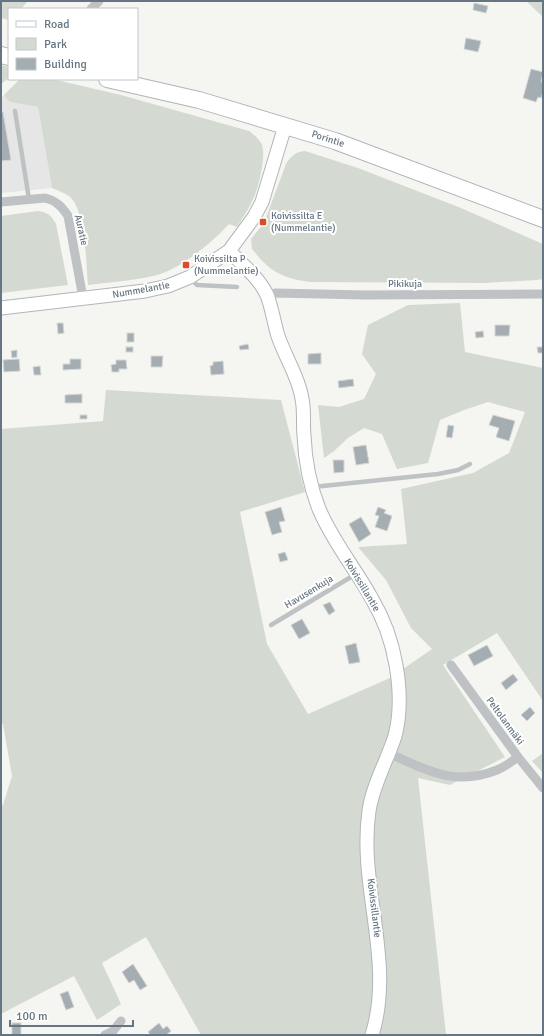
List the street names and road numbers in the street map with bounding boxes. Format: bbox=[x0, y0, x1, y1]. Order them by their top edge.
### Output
street label: Porintie bbox=[310, 128, 346, 150]
street label: Auratie bbox=[72, 213, 90, 247]
street label: Pikikuja bbox=[388, 278, 422, 290]
street label: Nummelantie bbox=[111, 279, 171, 301]
street label: Koivissillantie bbox=[341, 556, 383, 614]
street label: Havusenkuja bbox=[282, 573, 336, 611]
street label: Peltolanmäki bbox=[484, 695, 526, 747]
street label: Koivissillantie bbox=[364, 878, 384, 938]

